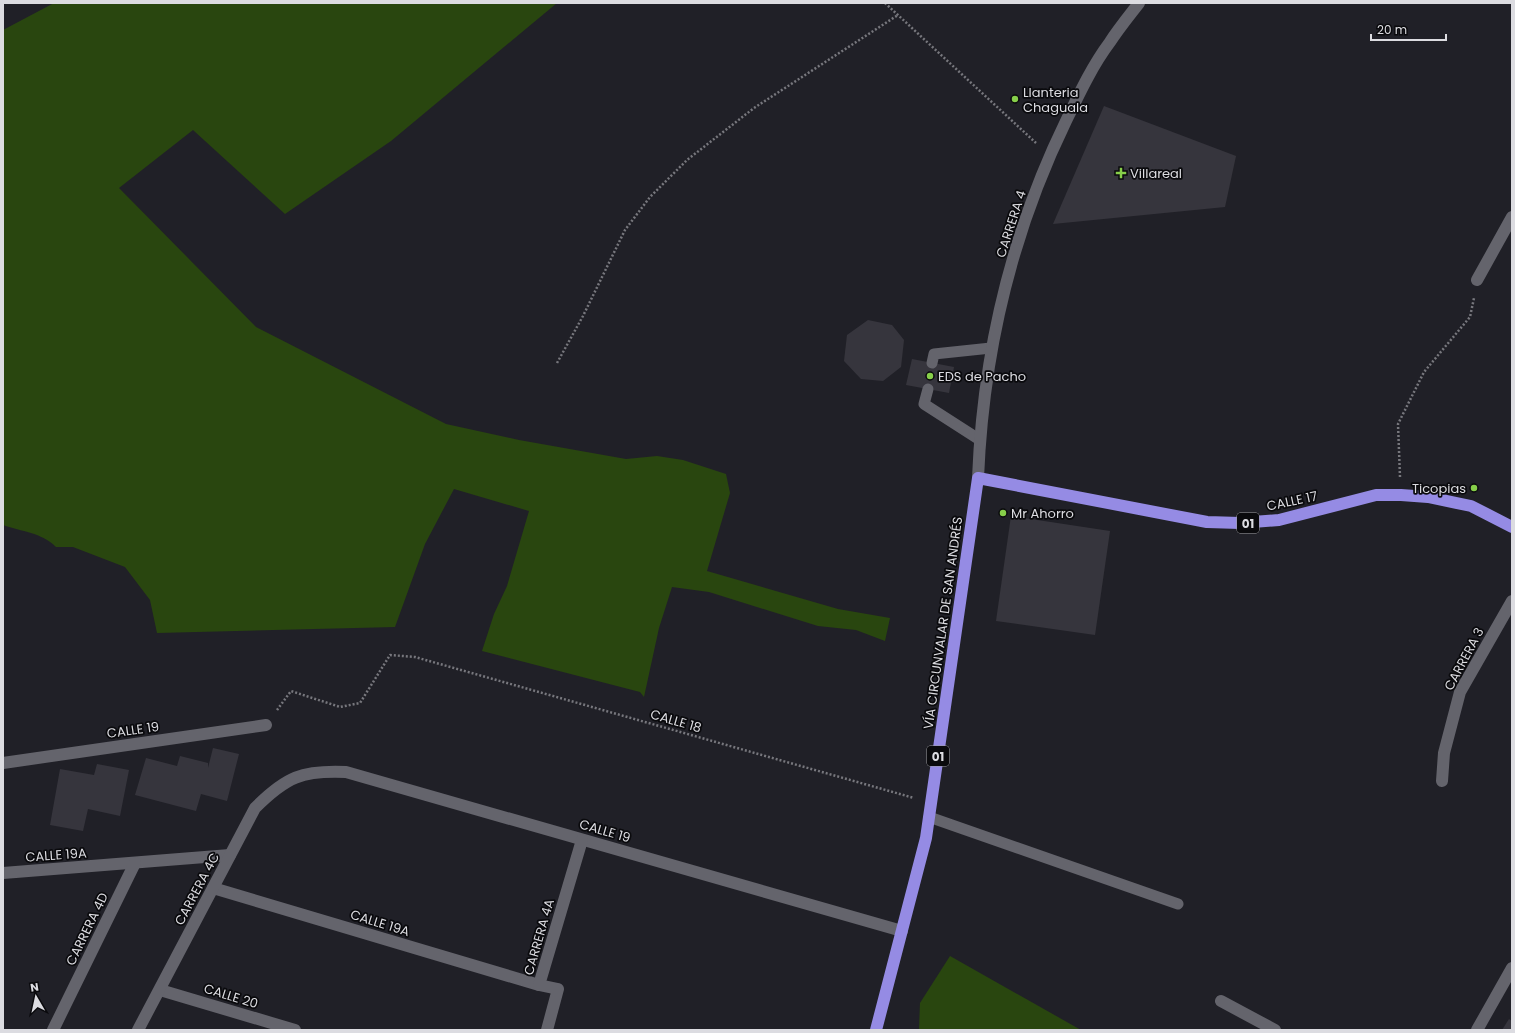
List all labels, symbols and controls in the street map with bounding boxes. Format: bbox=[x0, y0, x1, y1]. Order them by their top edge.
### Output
scale bar bbox=[1371, 16, 1446, 42]
text: 20 m bbox=[1377, 21, 1407, 38]
place label: Llanteria Chaguala bbox=[1023, 83, 1088, 117]
marker: Llanteria Chaguala bbox=[1010, 94, 1020, 104]
place label: Villareal bbox=[1130, 164, 1182, 183]
marker: Villareal bbox=[1115, 167, 1127, 179]
street label: CARRERA 4 bbox=[991, 188, 1031, 260]
place label: EDS de Pacho bbox=[938, 367, 1026, 386]
marker: EDS de Pacho bbox=[925, 371, 935, 381]
place label: Ticopias bbox=[1412, 479, 1466, 498]
marker: Ticopias bbox=[1469, 483, 1479, 493]
street label: CALLE 17 bbox=[1265, 486, 1319, 516]
place label: Mr Ahorro bbox=[1011, 504, 1074, 523]
marker: Mr Ahorro bbox=[998, 508, 1008, 518]
road number: 01 bbox=[1237, 513, 1259, 533]
street label: VÍA CIRCUNVALAR DE SAN ANDRÉS bbox=[919, 516, 967, 730]
street label: CARRERA 3 bbox=[1439, 624, 1489, 694]
street label: CALLE 18 bbox=[648, 705, 704, 737]
street label: CALLE 19 bbox=[106, 717, 160, 743]
road number: 01 bbox=[927, 746, 949, 766]
street label: CALLE 19 bbox=[577, 815, 633, 847]
street label: CALLE 19A bbox=[25, 843, 87, 867]
street label: CARRERA 4C bbox=[170, 849, 224, 929]
street label: CARRERA 4D bbox=[61, 889, 113, 969]
street label: CARRERA 4A bbox=[519, 896, 559, 977]
street label: CALLE 19A bbox=[348, 905, 412, 941]
north arrow bbox=[16, 977, 56, 1017]
text: N bbox=[29, 979, 40, 996]
street label: CALLE 20 bbox=[202, 979, 260, 1013]

